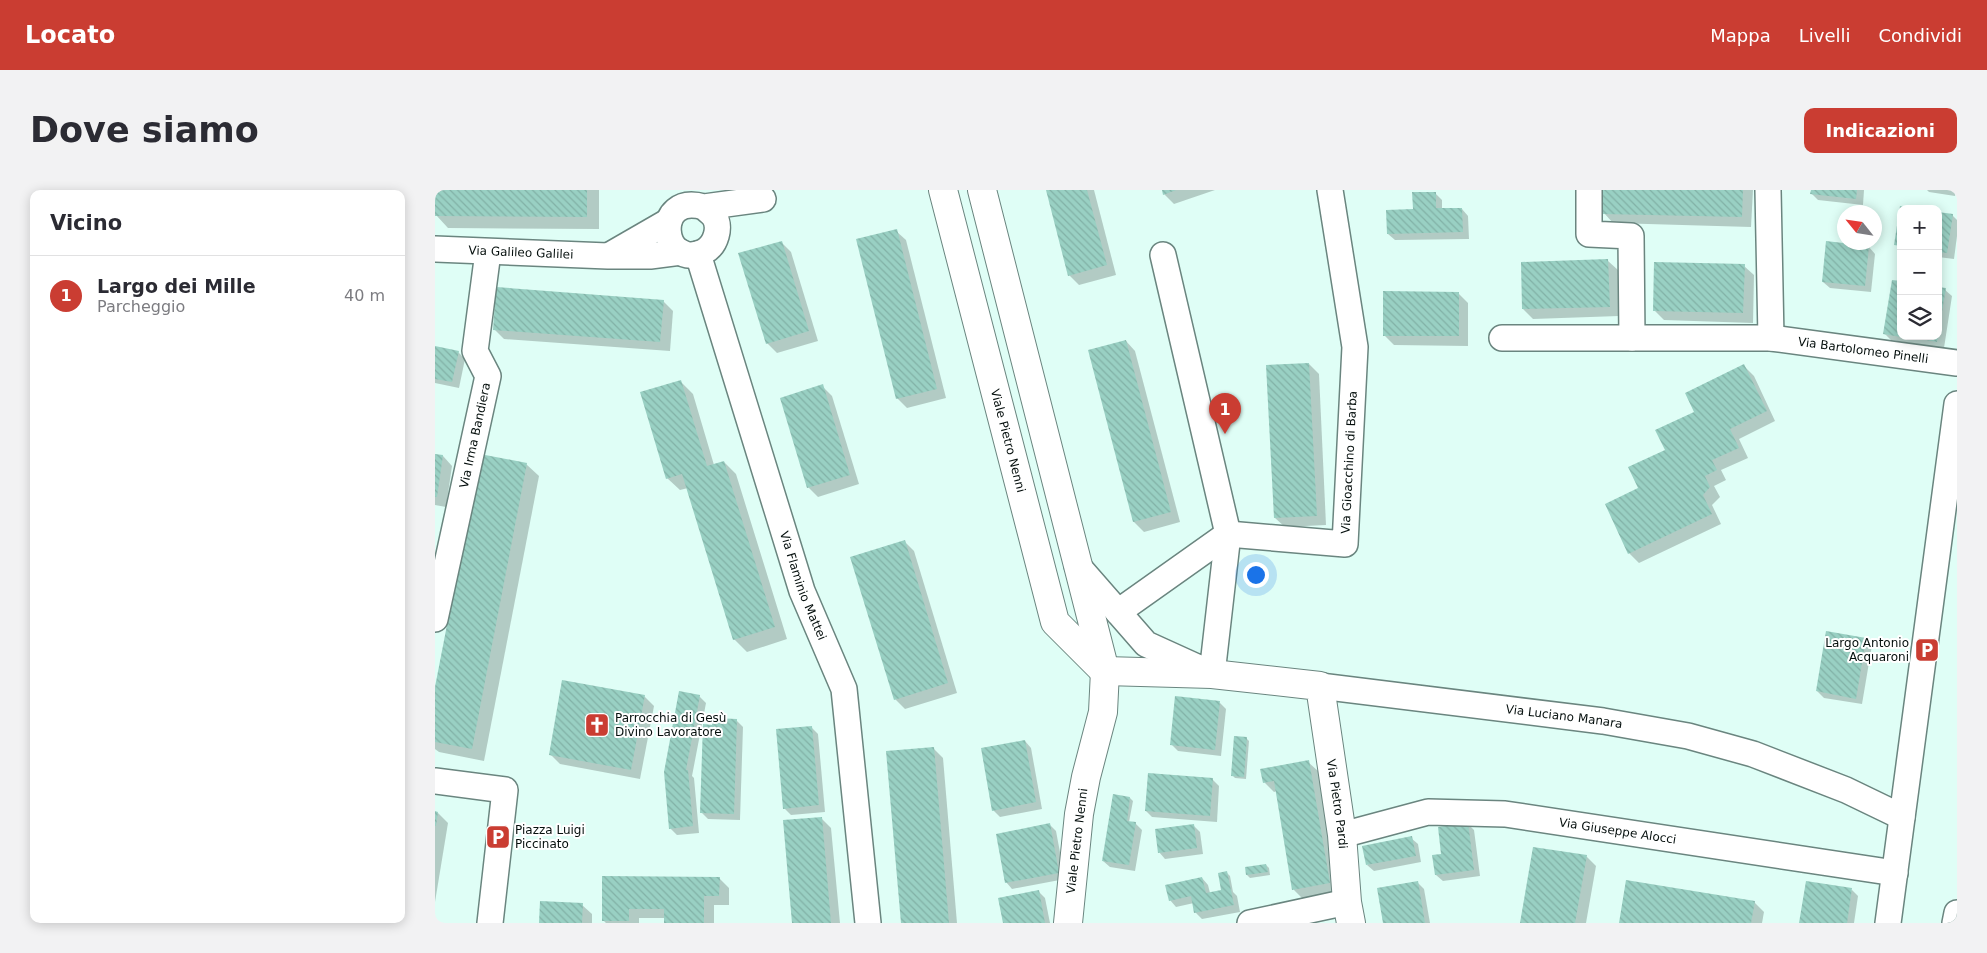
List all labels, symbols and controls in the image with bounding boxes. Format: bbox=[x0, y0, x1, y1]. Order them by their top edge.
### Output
text: Locato bbox=[25, 21, 115, 49]
text: Mappa bbox=[1710, 25, 1771, 46]
text: Livelli bbox=[1799, 25, 1851, 46]
text: Condividi bbox=[1879, 25, 1962, 46]
button: Indicazioni bbox=[1804, 108, 1957, 153]
text: Dove siamo bbox=[30, 110, 259, 150]
north arrow bbox=[1837, 205, 1882, 250]
map controls bbox=[1897, 205, 1942, 340]
button: + bbox=[1897, 205, 1942, 250]
text: Vicino bbox=[50, 211, 122, 235]
street label: Via Galileo Galilei bbox=[468, 243, 574, 262]
button: − bbox=[1897, 250, 1942, 295]
text: Largo dei Mille bbox=[97, 275, 256, 297]
text: 1 bbox=[60, 286, 72, 305]
text: 40 m bbox=[344, 286, 385, 305]
button: layers bbox=[1897, 295, 1942, 340]
text: Parcheggio bbox=[97, 297, 185, 316]
street label: Via Bartolomeo Pinelli bbox=[1797, 335, 1929, 366]
street label: Via Irma Bandiera bbox=[457, 381, 493, 489]
street label: Viale Pietro Nenni bbox=[988, 387, 1028, 494]
street label: Via Gioacchino di Barba bbox=[1339, 391, 1360, 534]
pin: 1 bbox=[1209, 393, 1241, 434]
street label: Via Flaminio Mattei bbox=[777, 529, 829, 642]
your location bbox=[1243, 562, 1269, 588]
place label: Largo Antonio Acquaroni bbox=[1825, 636, 1909, 664]
parking icon: Largo Antonio Acquaroni bbox=[1914, 637, 1940, 663]
street label: Via Luciano Manara bbox=[1505, 702, 1624, 731]
place label: Parrocchia di Gesù Divino Lavoratore bbox=[615, 711, 726, 739]
church icon: Parrocchia di Gesù Divino Lavoratore bbox=[584, 712, 610, 738]
street label: Via Pietro Pardi bbox=[1324, 758, 1350, 849]
street label: Viale Pietro Nenni bbox=[1064, 787, 1090, 895]
street label: Via Giuseppe Alocci bbox=[1558, 815, 1677, 847]
place label: Piazza Luigi Piccinato bbox=[515, 823, 585, 851]
parking icon: Piazza Luigi Piccinato bbox=[485, 824, 511, 850]

